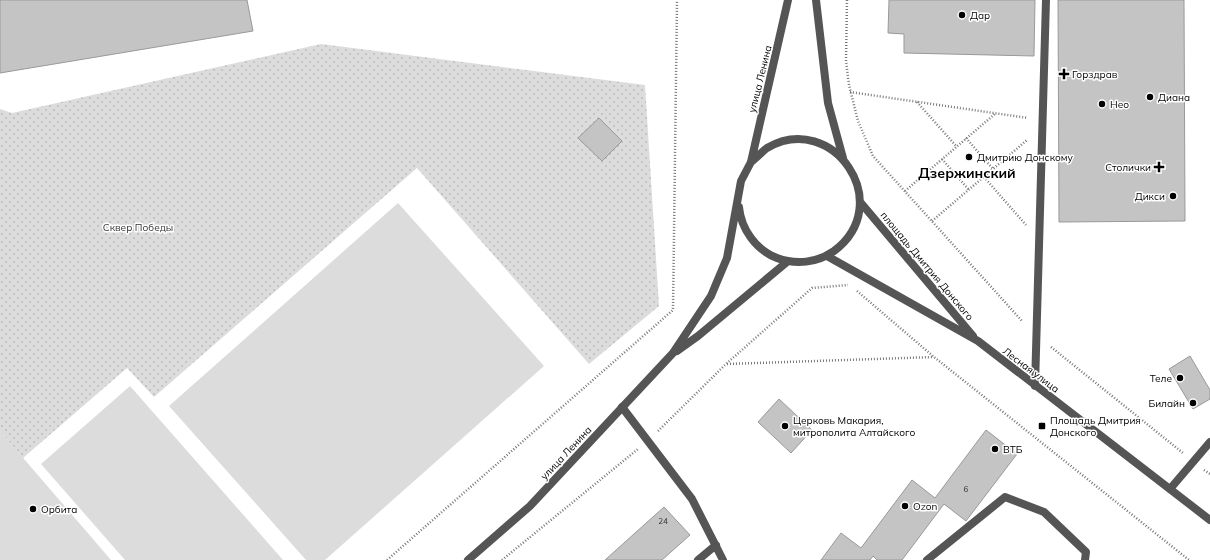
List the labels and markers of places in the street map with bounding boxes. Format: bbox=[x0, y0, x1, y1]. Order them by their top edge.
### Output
place label: Дар bbox=[970, 9, 990, 22]
marker: Дар bbox=[957, 10, 967, 20]
place label: Горздрав bbox=[1072, 68, 1118, 81]
marker: Горздрав bbox=[1059, 69, 1069, 79]
place label: Диана bbox=[1158, 91, 1190, 104]
marker: Диана bbox=[1145, 92, 1155, 102]
place label: Нео bbox=[1110, 98, 1129, 111]
marker: Нео bbox=[1097, 99, 1107, 109]
place label: Дмитрию Донскому bbox=[977, 151, 1074, 164]
marker: Дмитрию Донскому bbox=[964, 152, 974, 162]
place label: Столички bbox=[1105, 161, 1151, 174]
marker: Столички bbox=[1154, 162, 1164, 172]
place label: Дикси bbox=[1135, 190, 1165, 203]
marker: Дикси bbox=[1168, 191, 1178, 201]
place label: Теле bbox=[1150, 372, 1172, 385]
marker: Теле bbox=[1175, 373, 1185, 383]
place label: Билайн bbox=[1148, 397, 1185, 410]
marker: Билайн bbox=[1188, 398, 1198, 408]
place label: Церковь Макария, митрополита Алтайского bbox=[793, 414, 915, 439]
place label: Площадь Дмитрия Донского bbox=[1050, 414, 1141, 439]
marker: Церковь Макария, митрополита Алтайского bbox=[780, 421, 790, 431]
marker: Площадь Дмитрия Донского bbox=[1037, 421, 1047, 431]
place label: ВТБ bbox=[1003, 443, 1023, 456]
marker: ВТБ bbox=[990, 444, 1000, 454]
place label: Ozon bbox=[913, 500, 938, 513]
marker: Ozon bbox=[900, 501, 910, 511]
place label: Орбита bbox=[41, 503, 77, 516]
marker: Орбита bbox=[28, 504, 38, 514]

